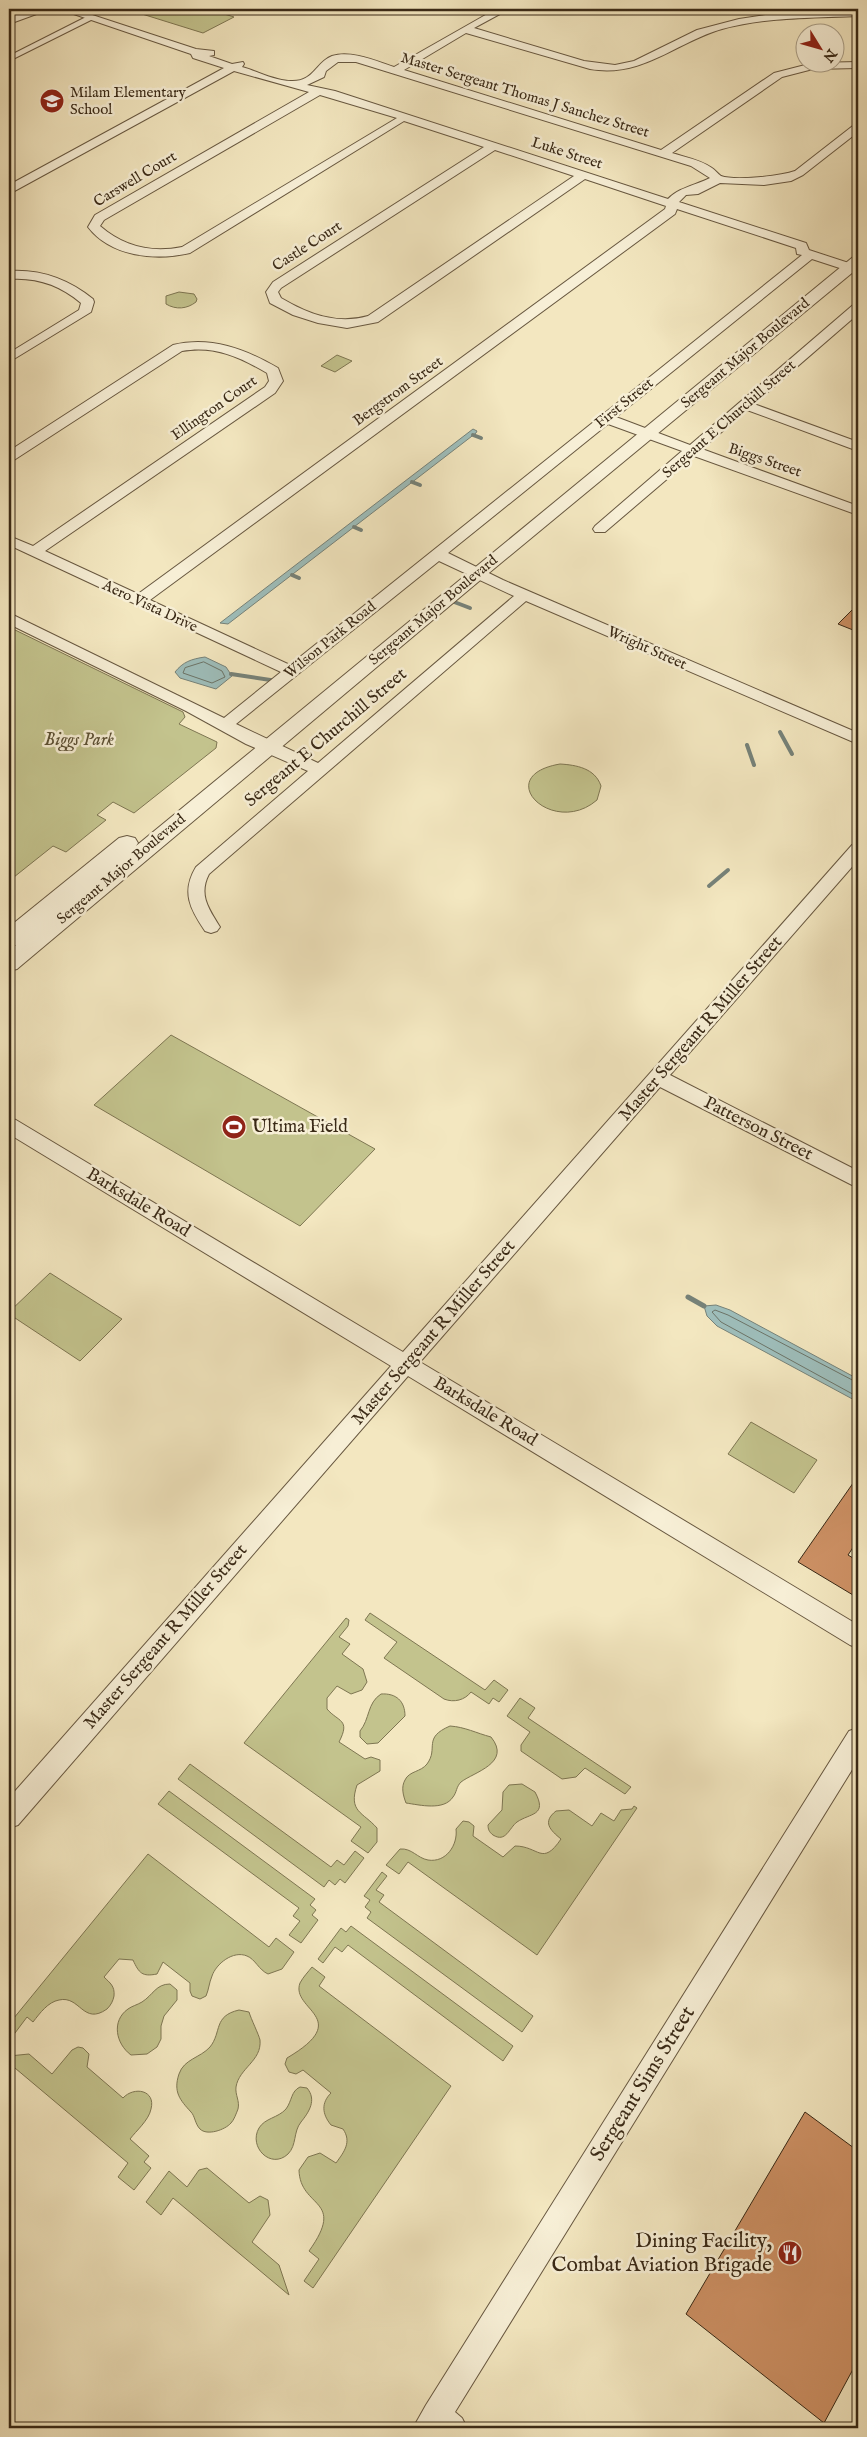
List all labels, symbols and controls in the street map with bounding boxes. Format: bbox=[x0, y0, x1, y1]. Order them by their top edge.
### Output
north arrow bbox=[794, 22, 844, 72]
text: N bbox=[819, 44, 841, 65]
street label: Master Sergeant Thomas J Sanchez Street bbox=[399, 48, 651, 142]
place label: Milam Elementary School bbox=[70, 83, 186, 119]
school or university icon: Milam Elementary School bbox=[39, 88, 65, 114]
street label: Luke Street bbox=[529, 133, 605, 173]
street label: Carswell Court bbox=[90, 147, 180, 211]
street label: Castle Court bbox=[269, 217, 345, 275]
street label: Sergeant Major Boulevard bbox=[677, 293, 814, 412]
street label: Bergstrom Street bbox=[349, 352, 447, 430]
street label: Sergeant E Churchill Street bbox=[658, 356, 800, 482]
street label: Ellington Court bbox=[167, 371, 261, 445]
street label: First Street bbox=[591, 374, 657, 432]
street label: Biggs Street bbox=[726, 439, 804, 481]
street label: Sergeant Major Boulevard bbox=[365, 550, 502, 669]
street label: Aero Vista Drive bbox=[98, 575, 201, 636]
street label: Wilson Park Road bbox=[280, 597, 381, 683]
street label: Wright Street bbox=[604, 622, 690, 674]
street label: Sergeant E Churchill Street bbox=[240, 663, 412, 813]
park label: Biggs Park bbox=[44, 729, 114, 752]
street label: Sergeant Major Boulevard bbox=[53, 809, 190, 928]
street label: Master Sergeant R Miller Street bbox=[614, 932, 788, 1126]
street label: Patterson Street bbox=[700, 1092, 816, 1166]
sports icon: Ultima Field bbox=[221, 1114, 247, 1140]
place label: Ultima Field bbox=[252, 1116, 348, 1139]
street label: Barksdale Road bbox=[82, 1163, 195, 1243]
street label: Master Sergeant R Miller Street bbox=[347, 1236, 521, 1430]
street label: Barksdale Road bbox=[429, 1372, 542, 1452]
street label: Master Sergeant R Miller Street bbox=[79, 1540, 253, 1734]
street label: Sergeant Sims Street bbox=[584, 2001, 702, 2167]
place label: Dining Facility, Combat Aviation Brigade bbox=[551, 2228, 772, 2279]
restaurant icon: Dining Facility, Combat Aviation Brigade bbox=[777, 2240, 803, 2266]

